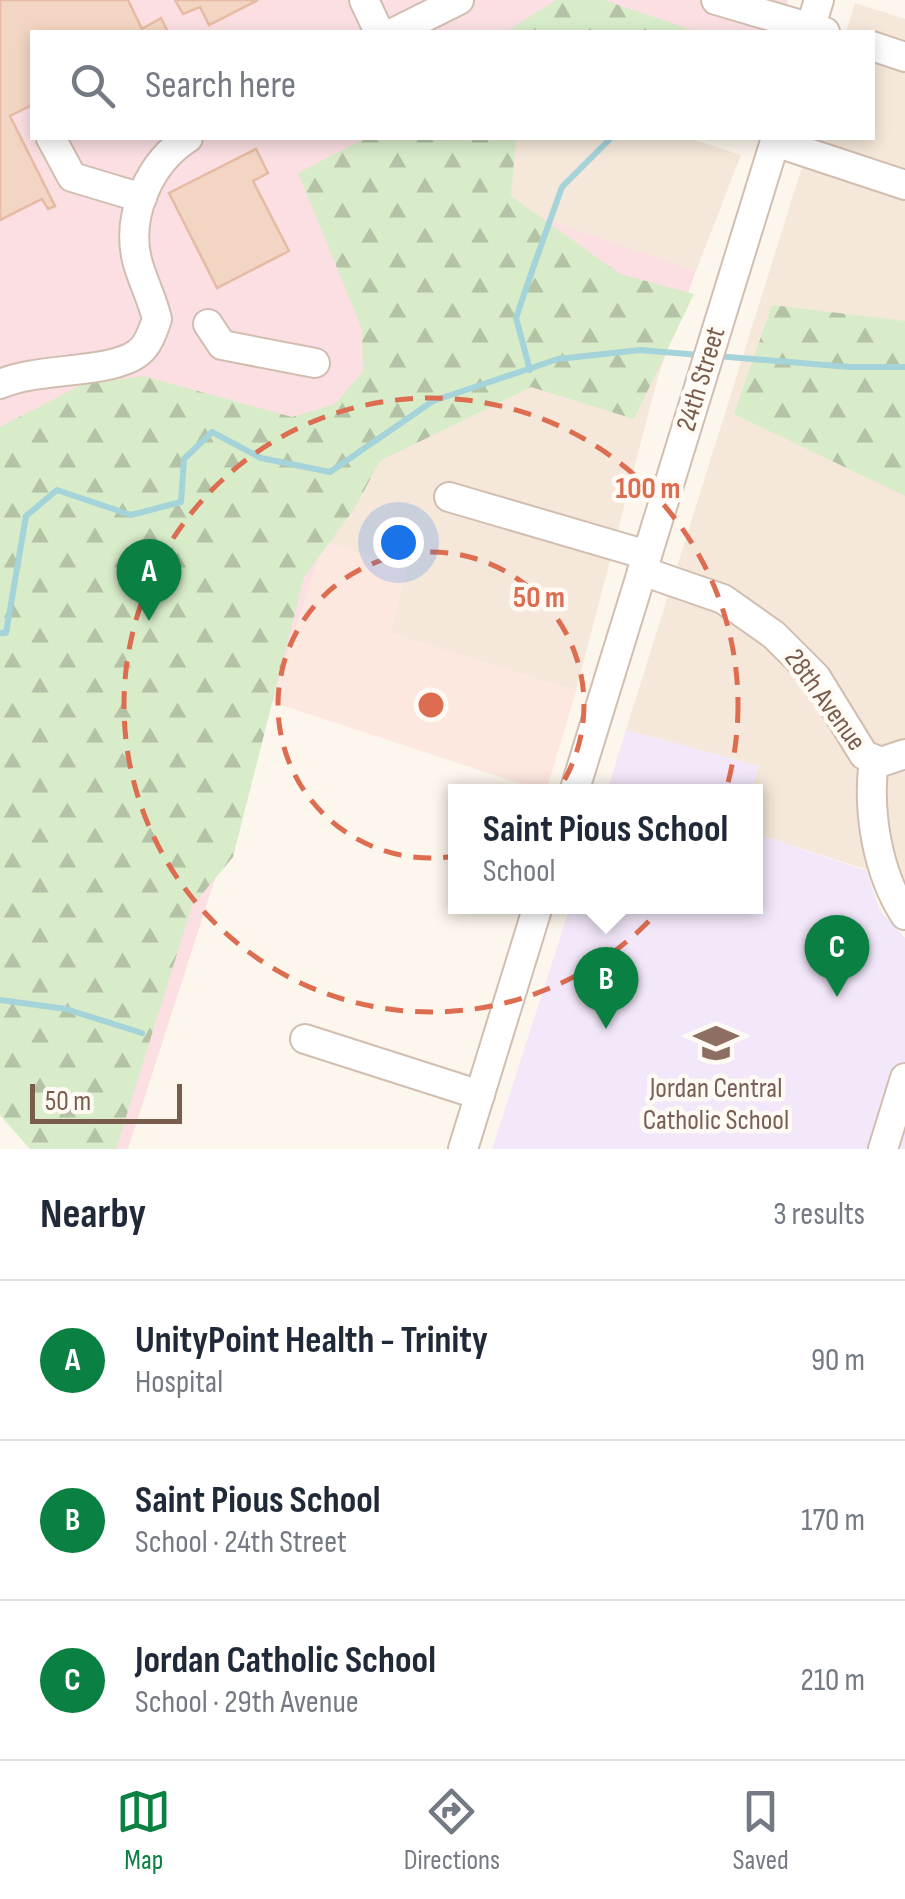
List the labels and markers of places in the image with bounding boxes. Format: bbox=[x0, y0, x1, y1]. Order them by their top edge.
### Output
pin: A bbox=[116, 538, 182, 621]
centre of rings bbox=[413, 687, 449, 723]
pin: C bbox=[804, 914, 870, 997]
pin: B bbox=[574, 946, 638, 1029]
school or university icon: Jordan Central Catholic School bbox=[692, 1019, 740, 1067]
place label: Jordan Central Catholic School bbox=[643, 1072, 789, 1137]

